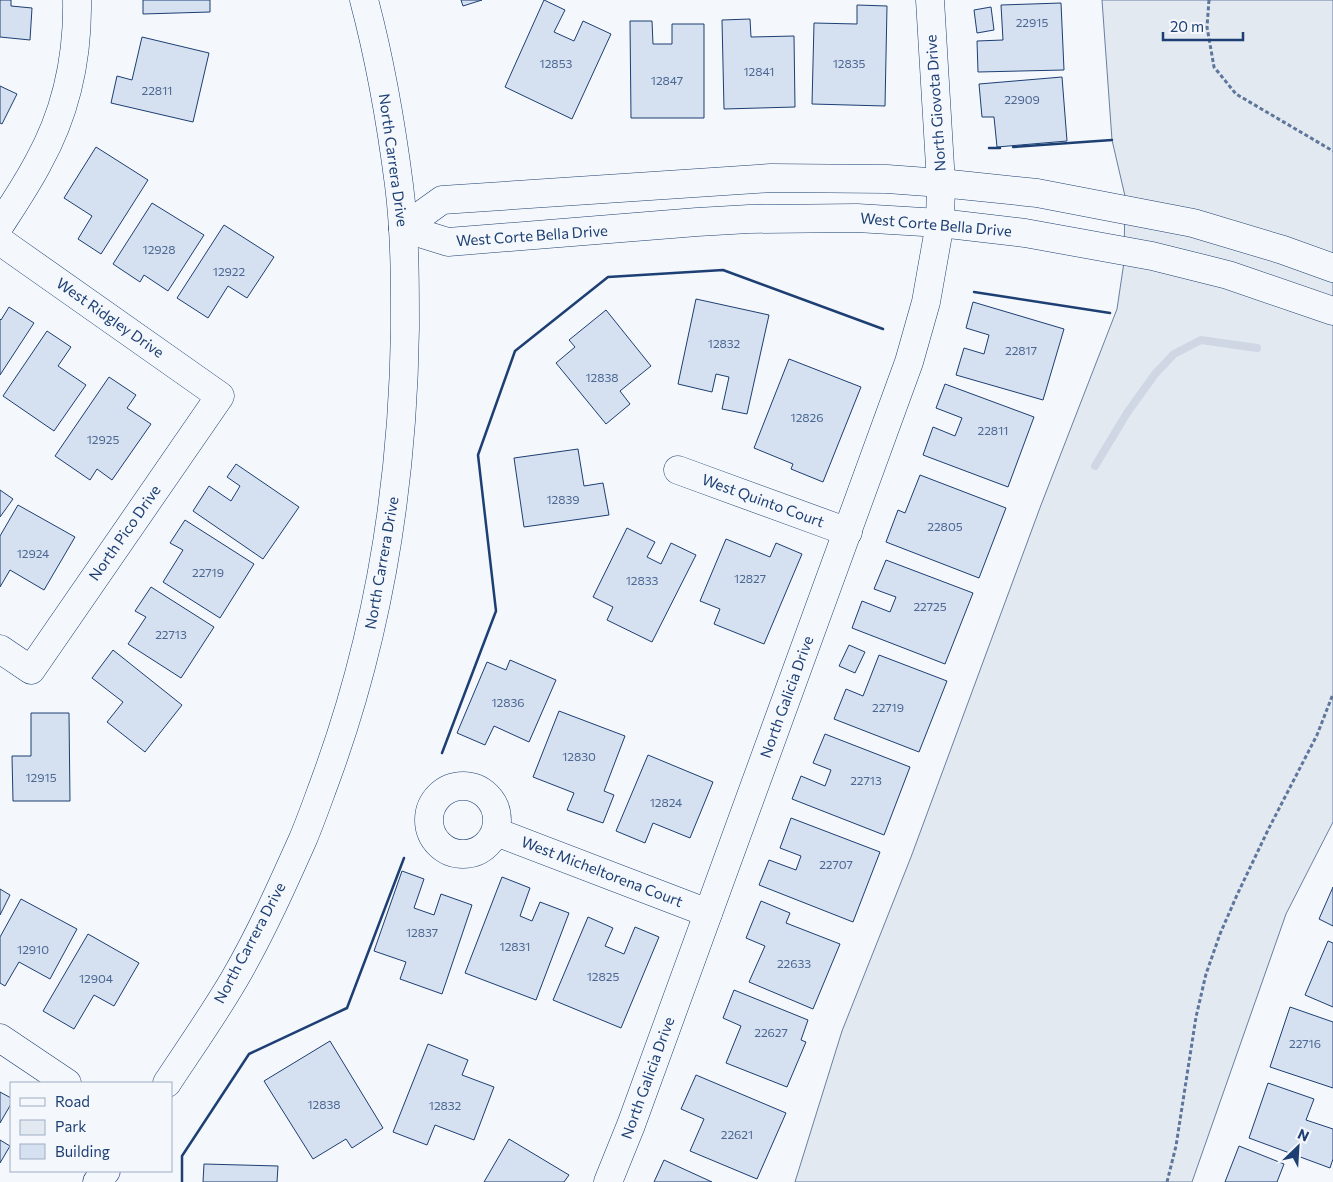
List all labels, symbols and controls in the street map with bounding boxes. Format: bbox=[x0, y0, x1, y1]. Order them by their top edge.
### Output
scale bar bbox=[1163, 10, 1243, 42]
house number: 22915 bbox=[1016, 15, 1048, 29]
text: 20 m bbox=[1170, 17, 1204, 35]
street label: North Giovota Drive bbox=[921, 34, 949, 172]
house number: 12853 bbox=[540, 56, 573, 70]
house number: 12835 bbox=[833, 56, 865, 70]
house number: 12841 bbox=[743, 64, 775, 78]
house number: 12847 bbox=[651, 73, 683, 87]
house number: 22811 bbox=[142, 83, 172, 97]
street label: North Carrera Drive bbox=[376, 92, 412, 228]
house number: 22909 bbox=[1004, 92, 1040, 106]
street label: West Corte Bella Drive bbox=[859, 208, 1013, 240]
street label: West Corte Bella Drive bbox=[455, 221, 609, 249]
house number: 12928 bbox=[143, 242, 175, 256]
house number: 12922 bbox=[213, 264, 246, 278]
street label: West Ridgley Drive bbox=[53, 273, 168, 361]
house number: 12832 bbox=[708, 336, 741, 350]
house number: 22817 bbox=[1005, 343, 1037, 357]
house number: 12838 bbox=[585, 370, 619, 384]
house number: 12826 bbox=[791, 410, 823, 424]
house number: 22811 bbox=[978, 423, 1008, 437]
house number: 12925 bbox=[87, 432, 119, 446]
street label: West Quinto Court bbox=[700, 470, 827, 531]
street label: North Pico Drive bbox=[85, 481, 164, 584]
house number: 12839 bbox=[546, 492, 580, 506]
street label: North Carrera Drive bbox=[360, 495, 402, 631]
house number: 22805 bbox=[927, 519, 963, 533]
house number: 12924 bbox=[17, 546, 49, 560]
house number: 22719 bbox=[192, 565, 224, 579]
house number: 12827 bbox=[734, 571, 766, 585]
house number: 12833 bbox=[626, 573, 658, 587]
house number: 22725 bbox=[913, 599, 947, 613]
house number: 22713 bbox=[155, 627, 187, 641]
street label: North Galicia Drive bbox=[756, 633, 817, 760]
house number: 12836 bbox=[491, 695, 525, 709]
house number: 22719 bbox=[872, 700, 904, 714]
house number: 12830 bbox=[562, 749, 596, 763]
house number: 12915 bbox=[25, 770, 57, 784]
house number: 22713 bbox=[850, 773, 882, 787]
house number: 12824 bbox=[650, 795, 682, 809]
street label: West Micheltorena Court bbox=[519, 832, 686, 910]
house number: 22707 bbox=[819, 857, 853, 871]
street label: North Carrera Drive bbox=[210, 879, 289, 1006]
house number: 12837 bbox=[406, 925, 438, 939]
house number: 12831 bbox=[500, 939, 530, 953]
house number: 12910 bbox=[17, 942, 49, 956]
house number: 22633 bbox=[777, 956, 811, 970]
house number: 12825 bbox=[587, 969, 619, 983]
house number: 12904 bbox=[79, 971, 113, 985]
street label: North Galicia Drive bbox=[617, 1014, 678, 1141]
house number: 22627 bbox=[754, 1025, 788, 1039]
house number: 22716 bbox=[1289, 1036, 1321, 1050]
legend bbox=[10, 1082, 172, 1172]
text: Road bbox=[55, 1092, 90, 1110]
house number: 12838 bbox=[307, 1097, 341, 1111]
house number: 12832 bbox=[429, 1098, 462, 1112]
text: Park bbox=[55, 1117, 86, 1135]
north arrow bbox=[1273, 1122, 1323, 1172]
text: N bbox=[1295, 1125, 1312, 1145]
house number: 22621 bbox=[721, 1127, 753, 1141]
text: Building bbox=[55, 1142, 110, 1160]

